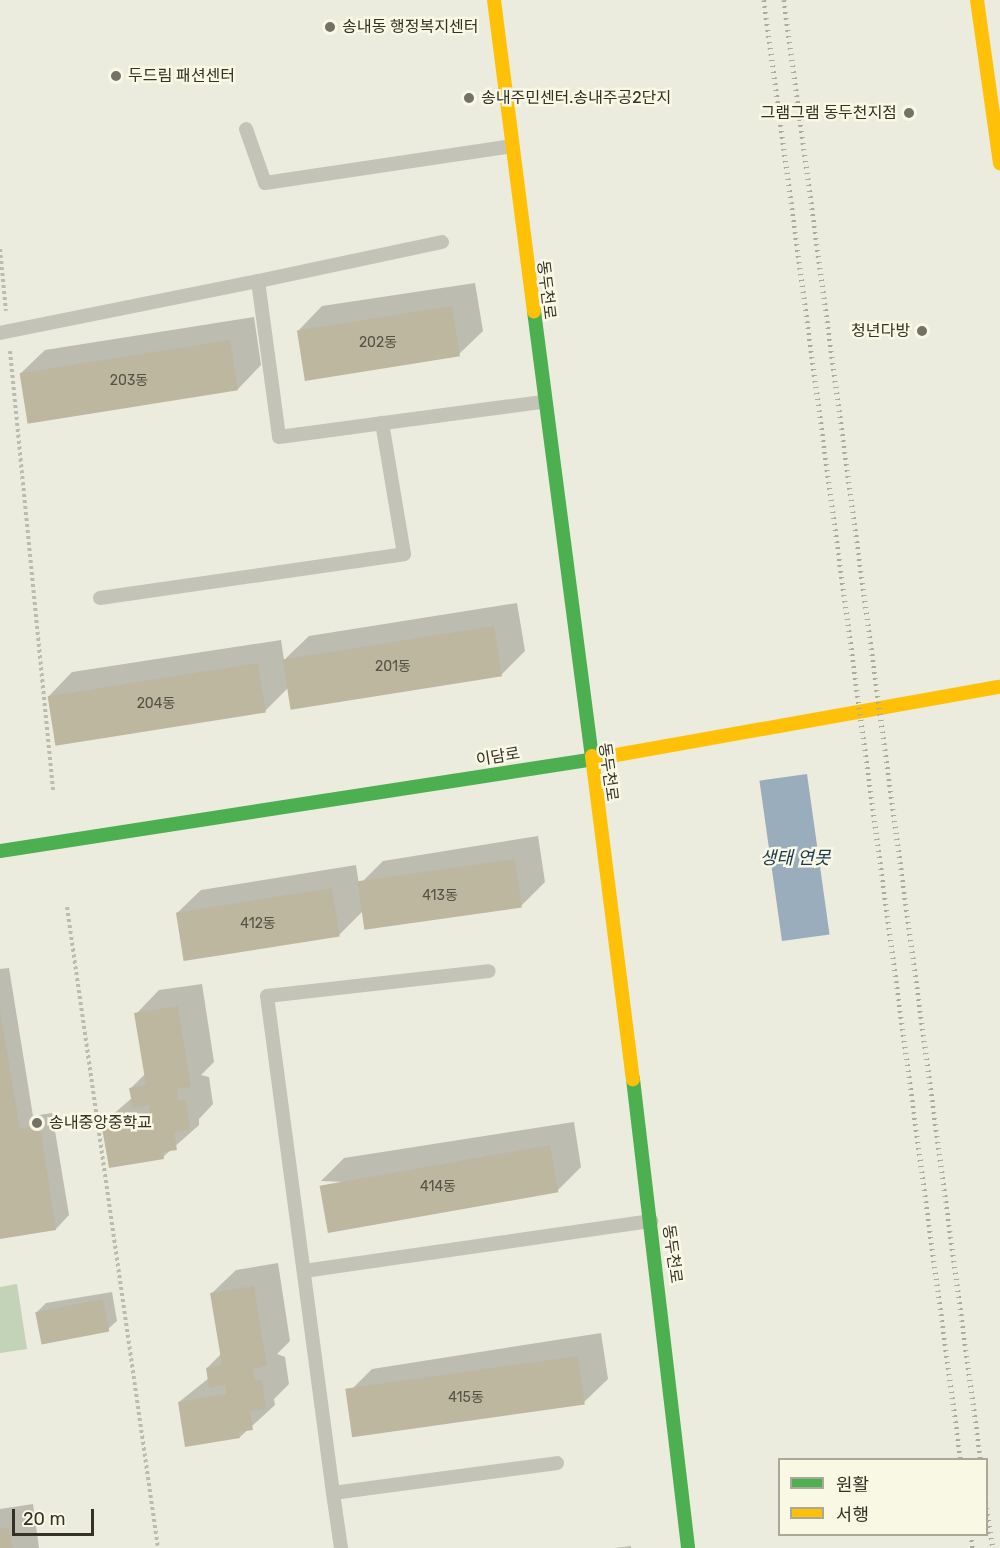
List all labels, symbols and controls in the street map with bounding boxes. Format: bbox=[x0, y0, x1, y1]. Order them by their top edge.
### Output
place label: 송내동 행정복지센터 bbox=[342, 17, 478, 37]
marker: 송내동 행정복지센터 bbox=[323, 20, 337, 34]
place label: 두드림 패션센터 bbox=[128, 66, 235, 86]
marker: 두드림 패션센터 bbox=[109, 69, 123, 83]
place label: 송내주민센터.송내주공2단지 bbox=[481, 88, 671, 108]
marker: 송내주민센터.송내주공2단지 bbox=[462, 91, 476, 105]
place label: 그램그램 동두천지점 bbox=[761, 103, 897, 123]
marker: 그램그램 동두천지점 bbox=[902, 106, 916, 120]
street label: 동두천로 bbox=[533, 260, 559, 320]
place label: 청년다방 bbox=[851, 321, 910, 341]
marker: 청년다방 bbox=[915, 324, 929, 338]
house number: 202동 bbox=[359, 335, 397, 351]
house number: 203동 bbox=[110, 373, 148, 389]
house number: 201동 bbox=[375, 659, 411, 675]
house number: 204동 bbox=[137, 696, 175, 712]
street label: 동두천로 bbox=[594, 742, 622, 802]
street label: 이담로 bbox=[475, 744, 521, 770]
water label: 생태 연못 bbox=[760, 847, 830, 869]
house number: 413동 bbox=[422, 888, 458, 904]
house number: 412동 bbox=[240, 916, 276, 932]
place label: 송내중앙중학교 bbox=[49, 1113, 152, 1133]
marker: 송내중앙중학교 bbox=[30, 1116, 44, 1130]
house number: 414동 bbox=[420, 1179, 456, 1195]
street label: 동두천로 bbox=[658, 1224, 686, 1284]
house number: 415동 bbox=[448, 1390, 484, 1406]
legend bbox=[778, 1458, 988, 1536]
text: 원활 bbox=[836, 1474, 869, 1496]
scale bar bbox=[15, 1497, 98, 1535]
text: 서행 bbox=[836, 1504, 869, 1526]
text: 20 m bbox=[23, 1508, 65, 1530]

